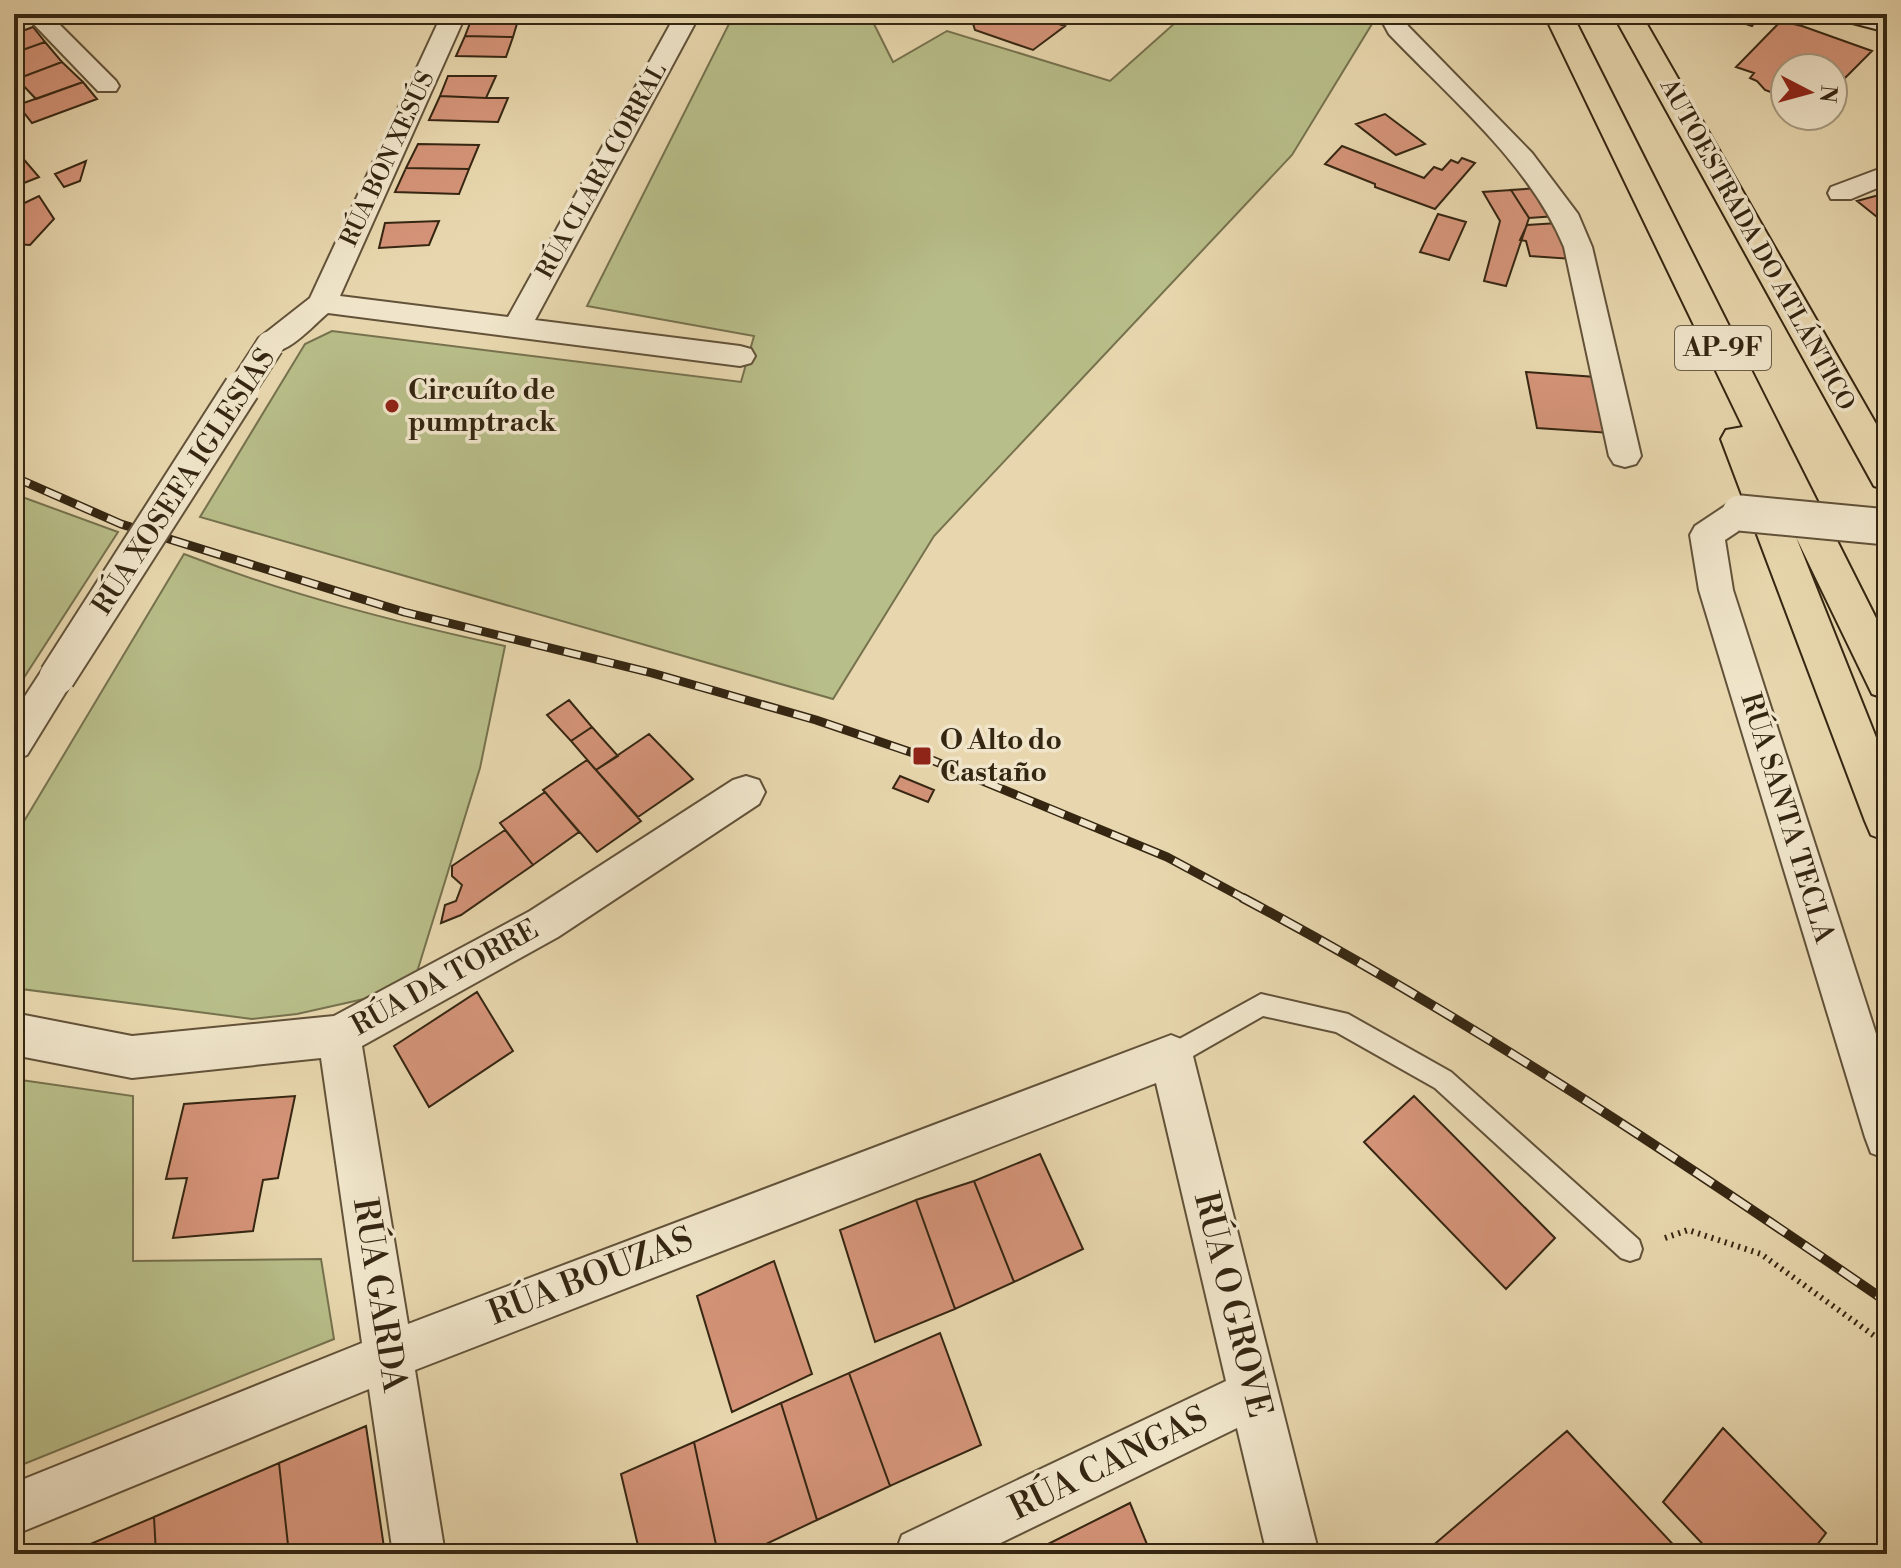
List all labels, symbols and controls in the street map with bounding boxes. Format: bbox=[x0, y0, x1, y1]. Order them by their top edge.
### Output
north arrow bbox=[1769, 52, 1849, 132]
street label: RÚA CLARA CORRAL bbox=[529, 57, 674, 284]
street label: RÚA BON XESÚS bbox=[332, 66, 442, 251]
street label: AUTOESTRADA DO ATLÁNTICO bbox=[1654, 74, 1860, 416]
road number: AP-9F bbox=[1675, 326, 1771, 370]
street label: RÚA XOSEFA IGLESIAS bbox=[83, 341, 283, 622]
place label: Circuíto de pumptrack bbox=[408, 373, 557, 440]
marker: Circuíto de pumptrack bbox=[383, 397, 401, 415]
street label: RÚA SANTA TECLA bbox=[1732, 688, 1844, 948]
place label: O Alto do Castaño bbox=[940, 723, 1062, 790]
marker: O Alto do Castaño bbox=[911, 745, 933, 767]
street label: RÚA DA TORRE bbox=[344, 910, 545, 1044]
street label: RÚA O GROVE bbox=[1184, 1187, 1283, 1422]
street label: RÚA GARDA bbox=[343, 1195, 418, 1395]
street label: RÚA BOUZAS bbox=[482, 1216, 699, 1335]
street label: RÚA CANGAS bbox=[1002, 1395, 1215, 1530]

